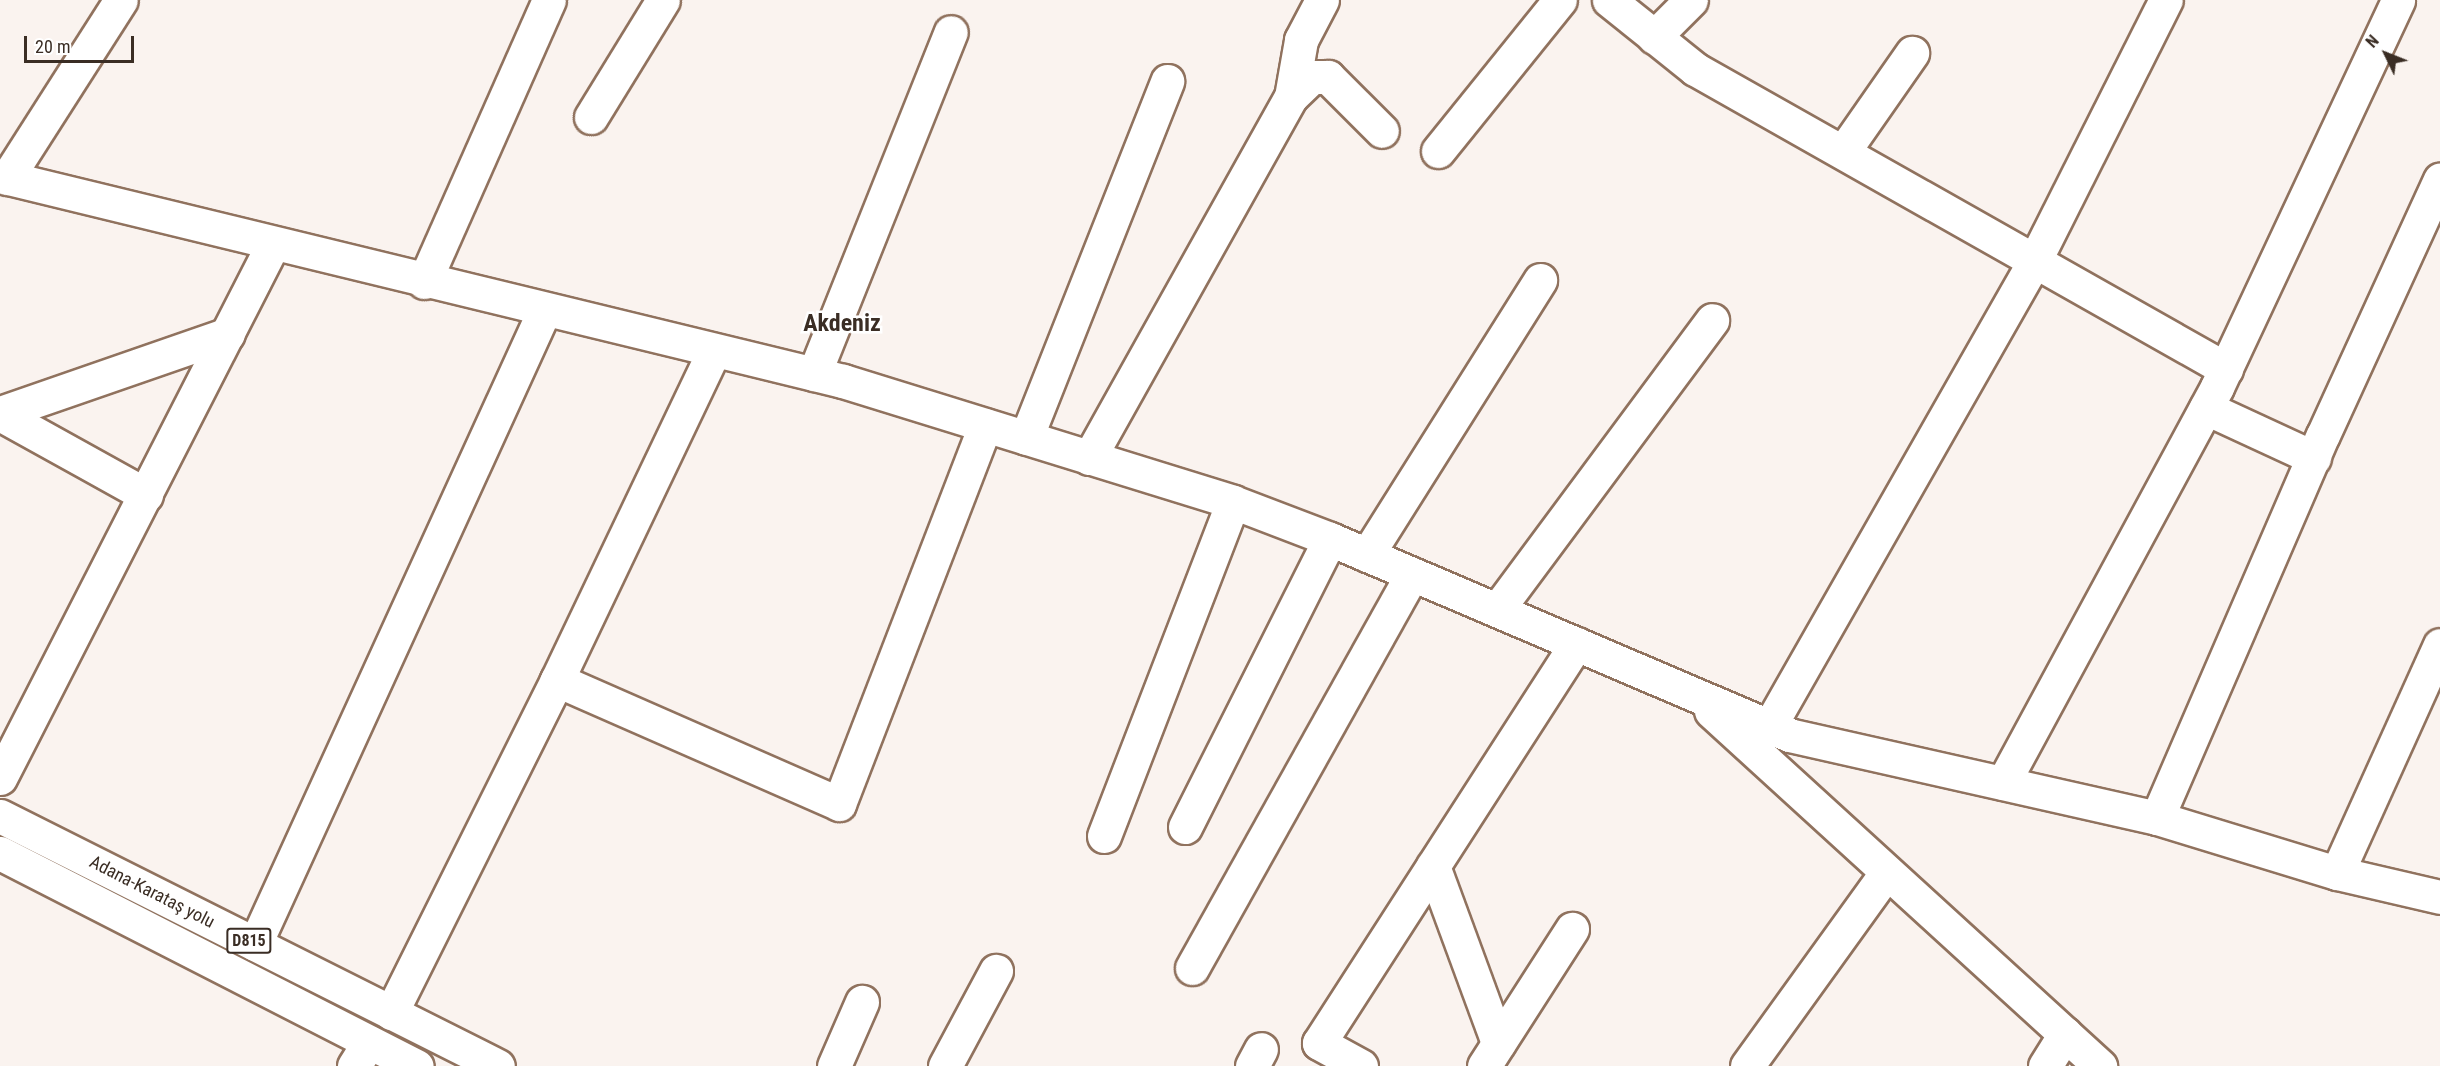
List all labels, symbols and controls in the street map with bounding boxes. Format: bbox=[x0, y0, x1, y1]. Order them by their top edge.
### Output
scale bar bbox=[27, 24, 136, 62]
north arrow bbox=[2356, 24, 2416, 84]
text: N bbox=[2362, 31, 2383, 51]
text: 20 m bbox=[35, 36, 70, 57]
district label: Akdeniz bbox=[803, 310, 881, 338]
street label: Adana-Karataş yolu bbox=[86, 851, 218, 933]
road number: D815 bbox=[225, 928, 273, 954]

